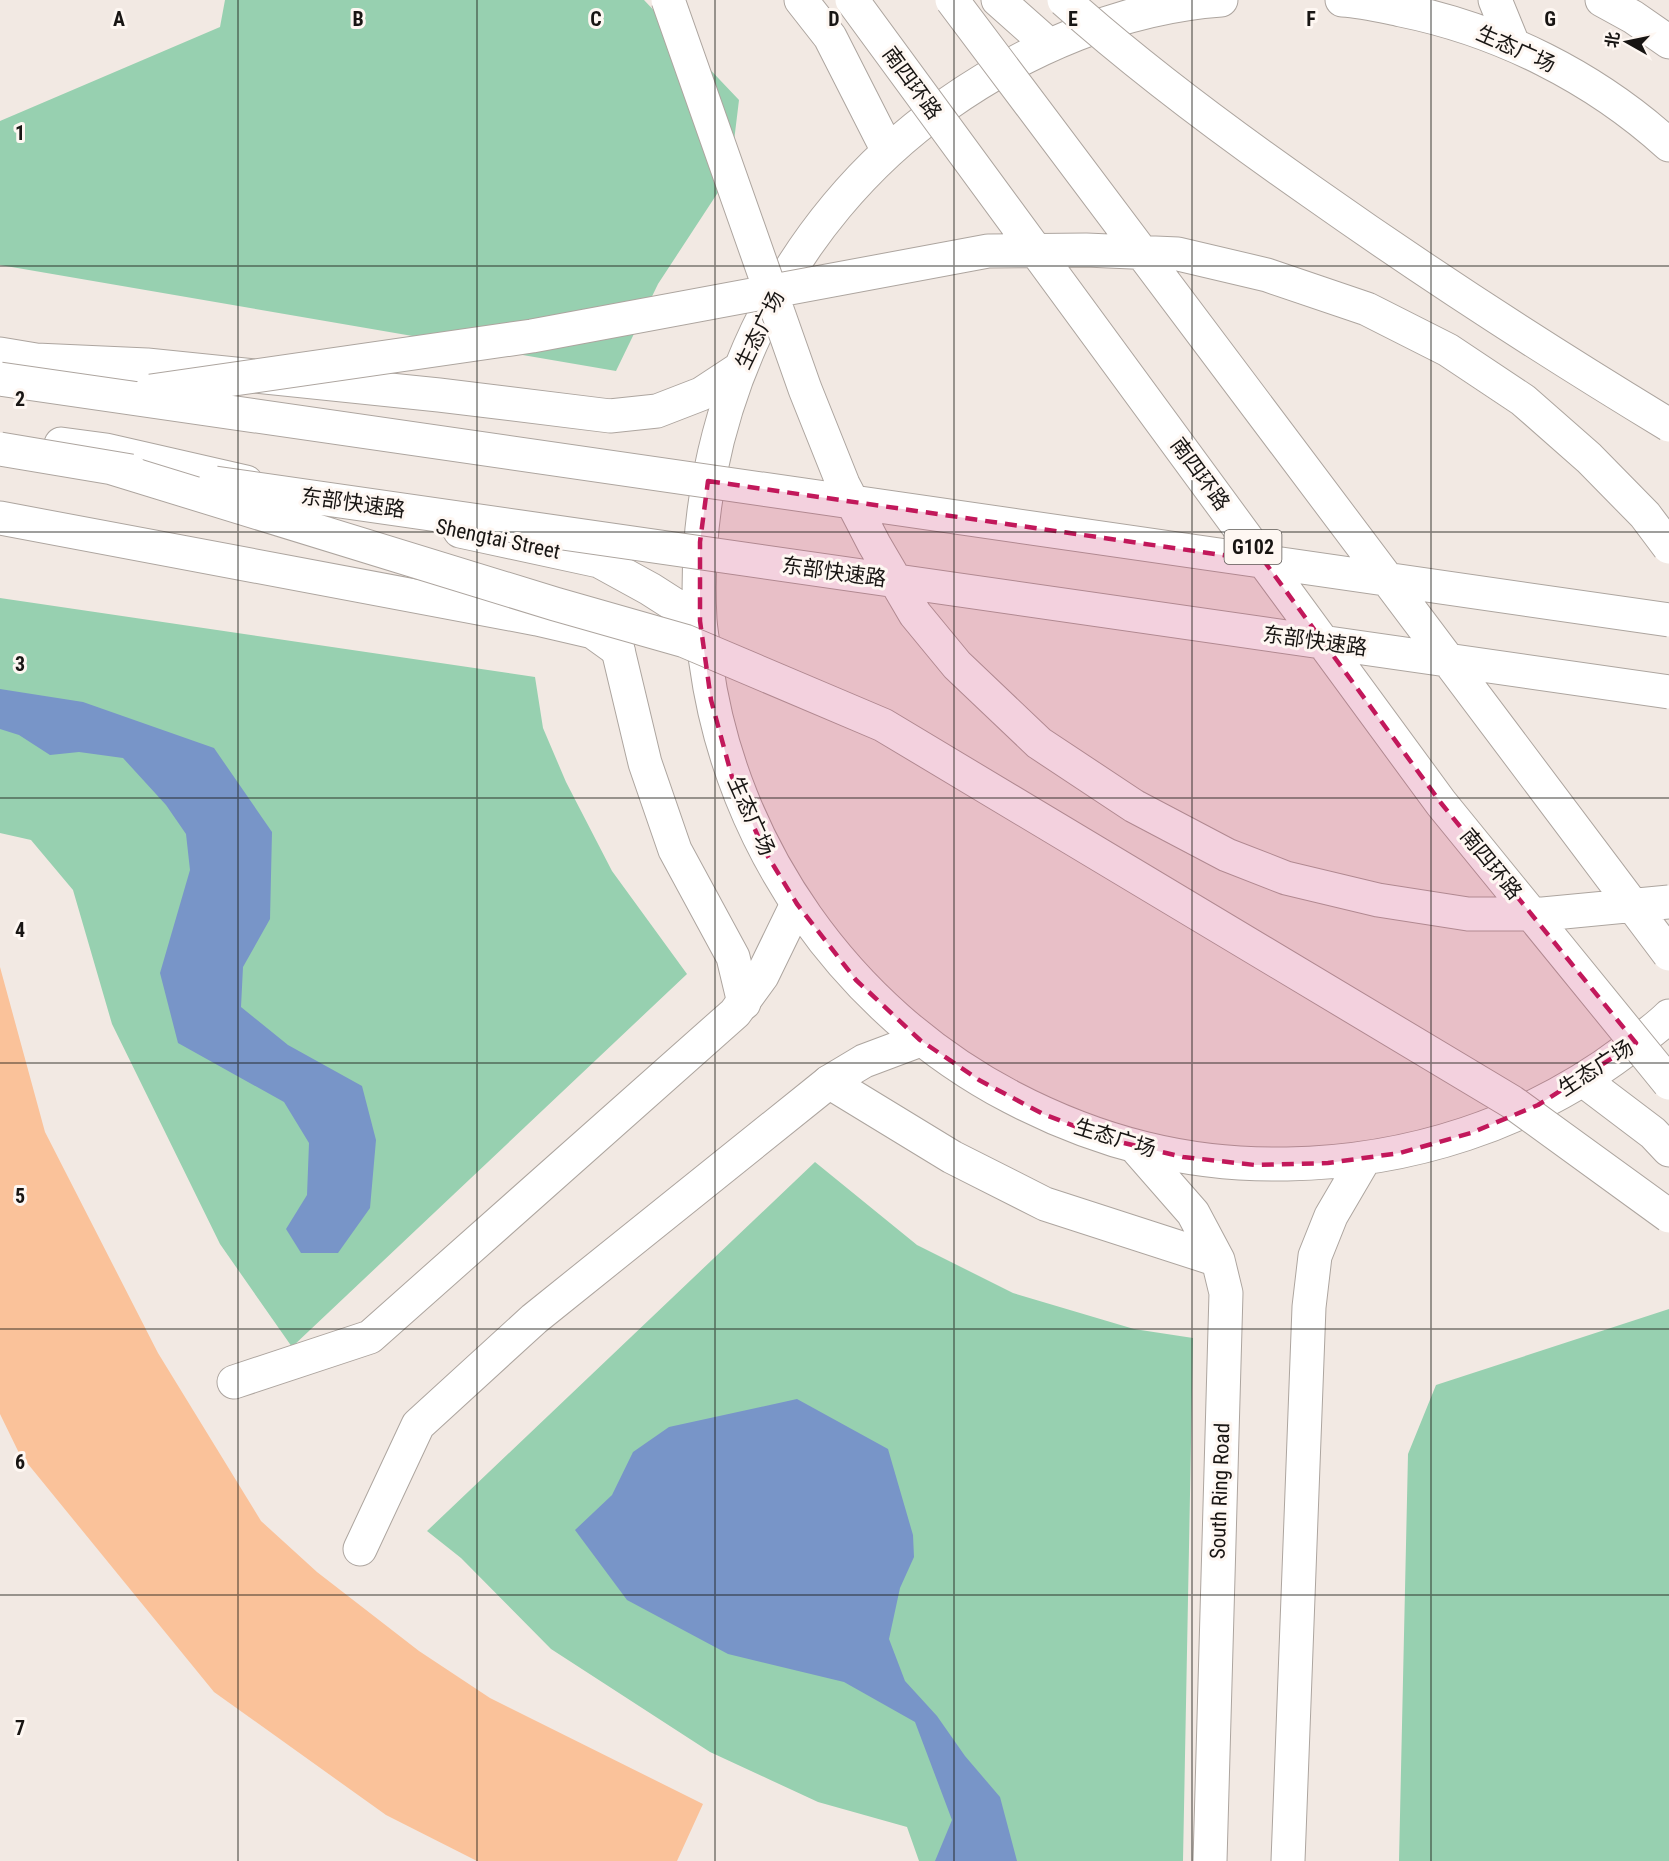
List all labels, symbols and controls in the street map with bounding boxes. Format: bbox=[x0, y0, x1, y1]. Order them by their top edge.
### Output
text: A bbox=[113, 7, 125, 31]
text: B bbox=[352, 7, 364, 31]
text: C bbox=[590, 7, 602, 31]
text: D bbox=[828, 7, 840, 31]
text: E bbox=[1068, 7, 1078, 31]
text: F bbox=[1306, 7, 1316, 31]
text: G bbox=[1544, 7, 1556, 31]
north arrow bbox=[1597, 12, 1657, 72]
street label: 生态广场 bbox=[1473, 21, 1559, 77]
text: 北 bbox=[1602, 30, 1623, 49]
street label: 南四环路 bbox=[878, 42, 946, 124]
text: 1 bbox=[15, 121, 25, 145]
street label: 生态广场 bbox=[731, 287, 789, 373]
text: 2 bbox=[15, 387, 25, 411]
street label: 南四环路 bbox=[1166, 433, 1234, 515]
street label: 东部快速路 bbox=[299, 484, 407, 522]
street label: Shengtai Street bbox=[434, 514, 562, 564]
road number: G102 bbox=[1224, 530, 1282, 564]
street label: 东部快速路 bbox=[780, 553, 888, 591]
street label: 东部快速路 bbox=[1261, 622, 1369, 660]
text: 3 bbox=[15, 652, 25, 676]
street label: 生态广场 bbox=[723, 773, 779, 859]
street label: 南四环路 bbox=[1455, 824, 1527, 904]
text: 4 bbox=[15, 918, 25, 942]
street label: 生态广场 bbox=[1554, 1035, 1638, 1101]
street label: 生态广场 bbox=[1071, 1114, 1159, 1162]
text: 5 bbox=[15, 1184, 25, 1208]
street label: South Ring Road bbox=[1206, 1423, 1234, 1559]
text: 6 bbox=[15, 1450, 25, 1474]
text: 7 bbox=[15, 1716, 25, 1740]

